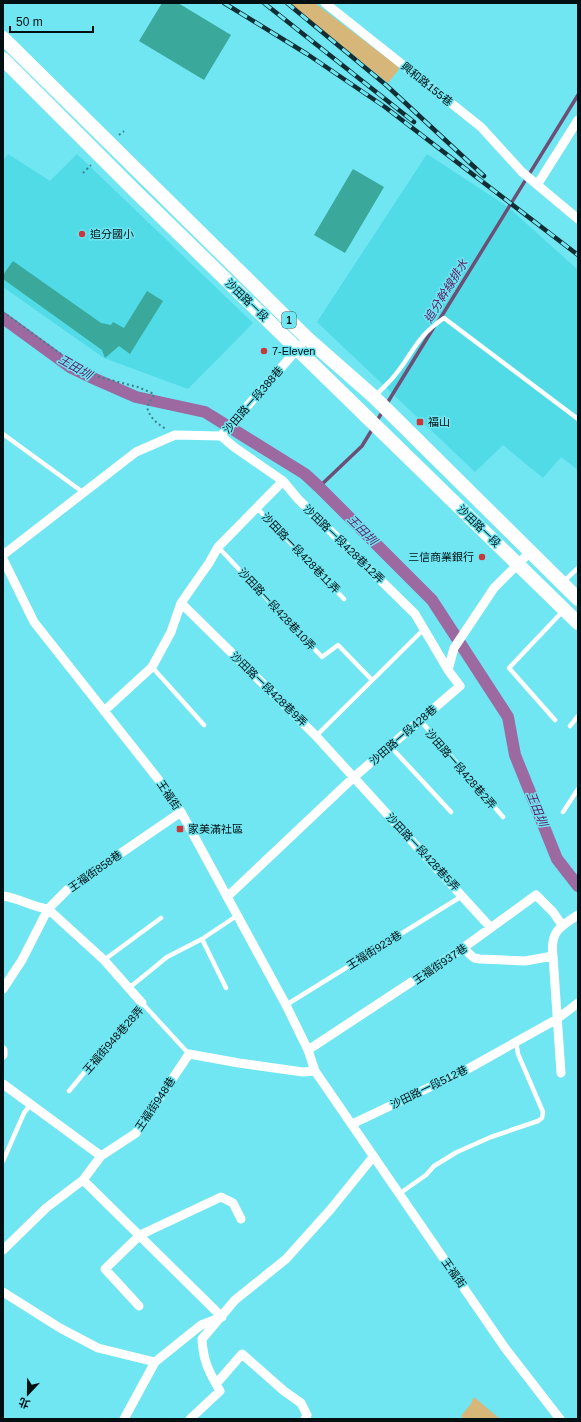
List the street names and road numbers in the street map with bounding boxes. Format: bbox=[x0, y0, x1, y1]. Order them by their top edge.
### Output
street label: 興和路155巷 bbox=[399, 60, 455, 108]
street label: 沙田路一段 bbox=[223, 277, 271, 323]
road number: 1 bbox=[282, 312, 296, 328]
street label: 沙田路一段388巷 bbox=[221, 364, 285, 436]
street label: 沙田路一段428巷12弄 bbox=[301, 502, 387, 586]
street label: 沙田路一段 bbox=[455, 503, 503, 549]
street label: 沙田路一段428巷11弄 bbox=[260, 510, 342, 596]
street label: 沙田路一段428巷10弄 bbox=[236, 566, 318, 652]
street label: 沙田路一段428巷9弄 bbox=[228, 649, 310, 729]
street label: 沙田路一段428巷 bbox=[367, 703, 439, 767]
street label: 沙田路一段428巷2弄 bbox=[423, 727, 499, 811]
street label: 王福街 bbox=[155, 778, 183, 812]
street label: 沙田路一段428巷5弄 bbox=[384, 811, 462, 893]
street label: 王福街858巷 bbox=[66, 848, 124, 894]
street label: 王福街923巷 bbox=[344, 928, 404, 972]
street label: 王福街937巷 bbox=[411, 942, 469, 986]
street label: 王福街948巷28弄 bbox=[80, 1004, 146, 1076]
street label: 沙田路一段512巷 bbox=[388, 1063, 470, 1111]
street label: 王福街948巷 bbox=[133, 1075, 177, 1133]
street label: 王福街 bbox=[440, 1256, 468, 1290]

